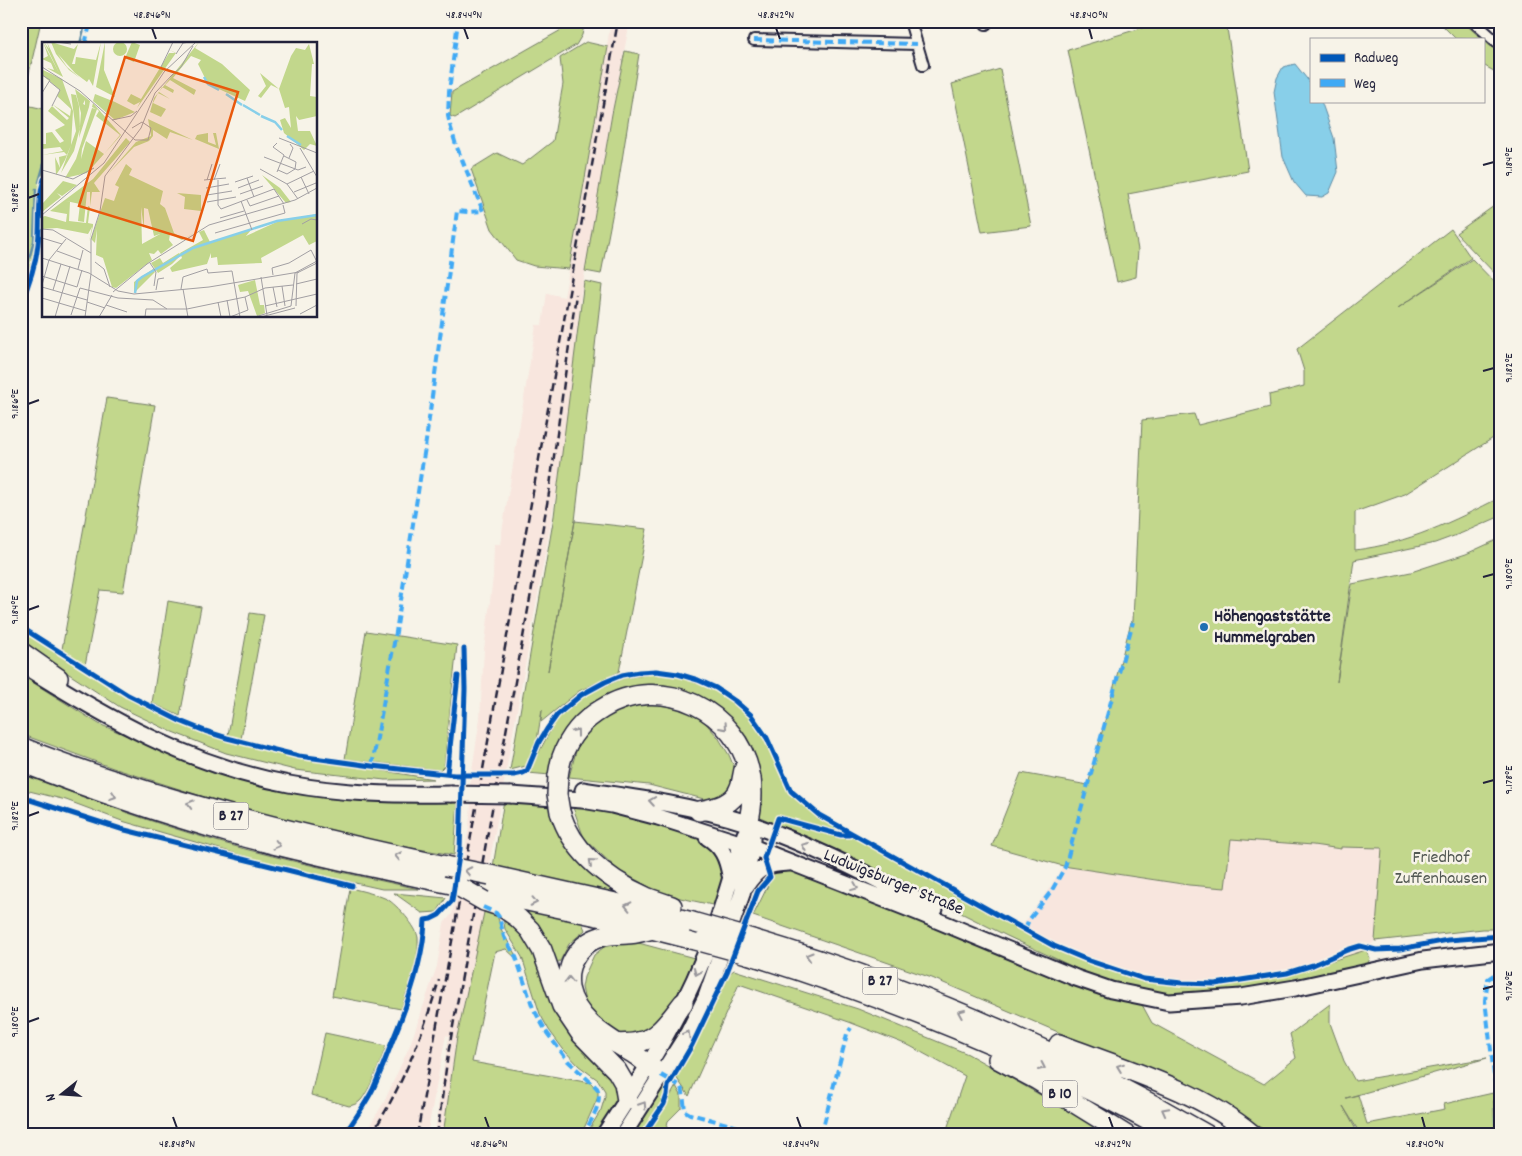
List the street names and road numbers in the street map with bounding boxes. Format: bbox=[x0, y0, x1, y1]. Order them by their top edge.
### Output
road number: B 27 bbox=[214, 802, 248, 829]
street label: Ludwigsburger Straße bbox=[819, 844, 967, 923]
road number: B 27 bbox=[862, 968, 898, 994]
road number: B 10 bbox=[1042, 1080, 1078, 1108]

